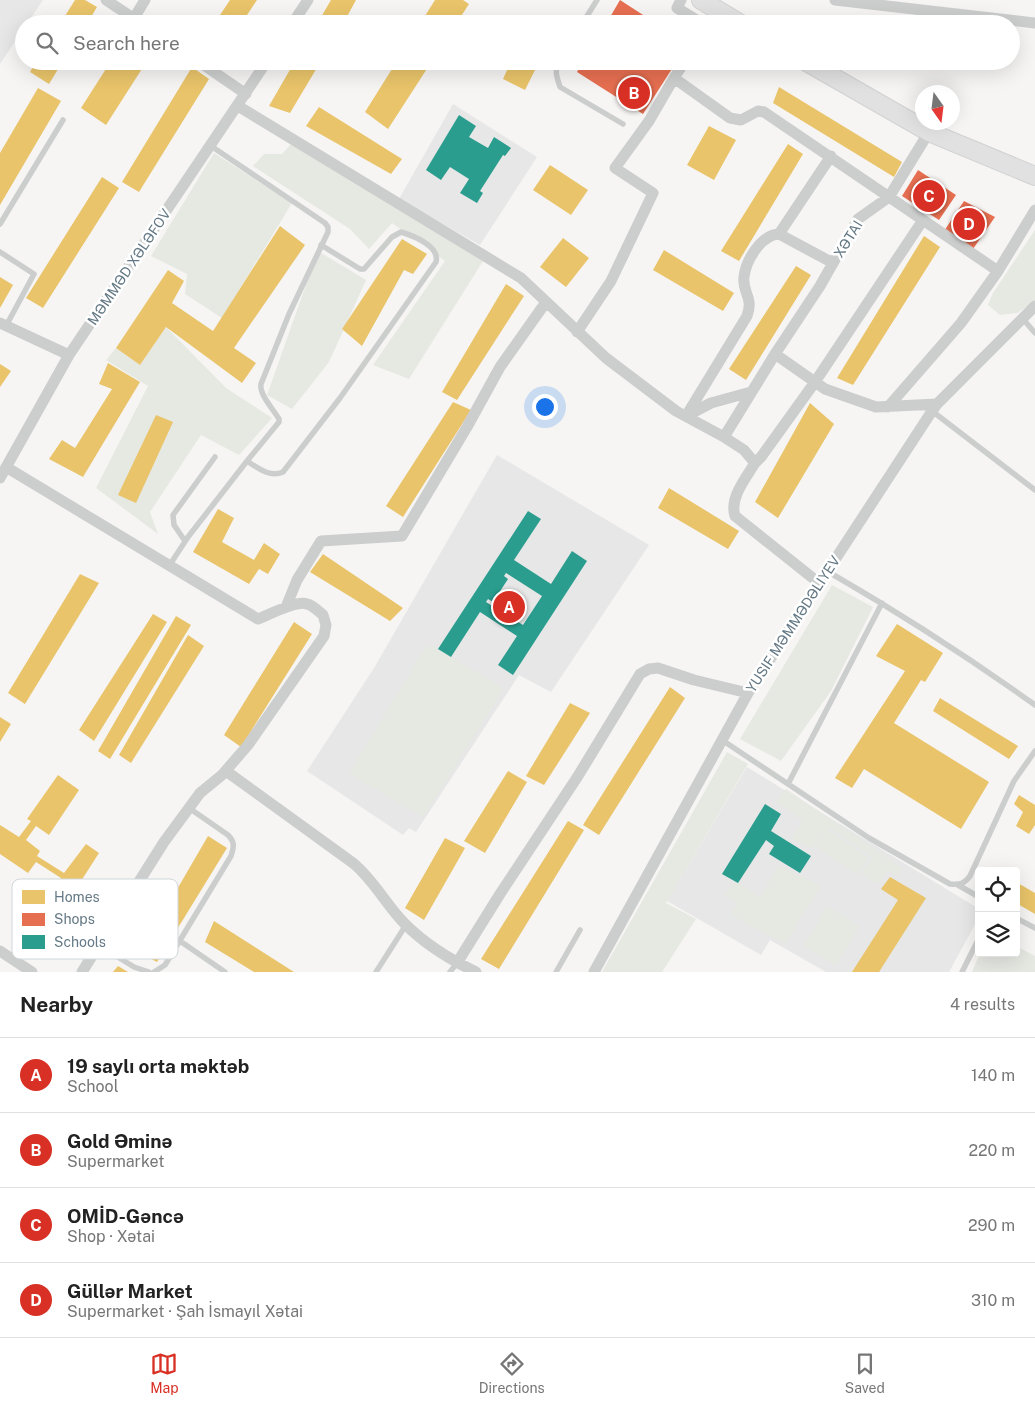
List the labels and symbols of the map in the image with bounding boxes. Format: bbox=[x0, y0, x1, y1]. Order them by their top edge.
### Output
pin: B bbox=[618, 74, 650, 112]
north arrow bbox=[915, 85, 960, 130]
pin: C bbox=[913, 177, 945, 215]
pin: D bbox=[953, 205, 985, 243]
street label: MƏMMƏD XƏLƏFOV bbox=[84, 206, 174, 328]
street label: XƏTAI bbox=[830, 217, 866, 261]
your location bbox=[532, 394, 558, 420]
street label: YUSIF MƏMMƏDƏLIYEV bbox=[743, 552, 844, 695]
pin: A bbox=[493, 588, 525, 626]
legend bbox=[12, 879, 178, 959]
text: Homes bbox=[54, 889, 100, 905]
text: Shops bbox=[54, 911, 95, 927]
text: Schools bbox=[54, 934, 106, 950]

